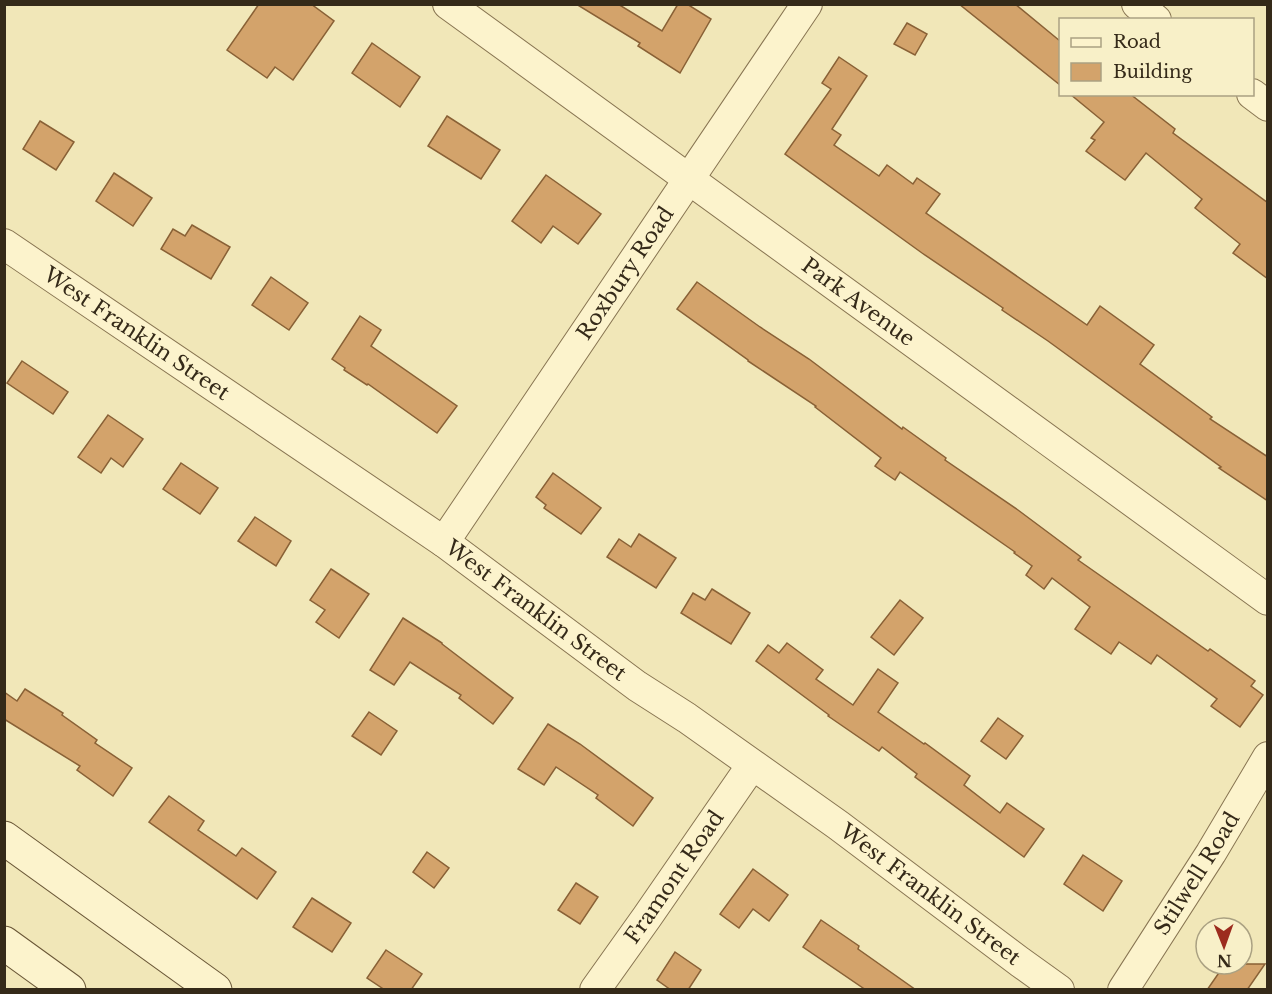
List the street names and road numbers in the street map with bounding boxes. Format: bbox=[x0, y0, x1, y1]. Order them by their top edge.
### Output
street label: Roxbury Road bbox=[571, 202, 679, 345]
street label: Park Avenue bbox=[796, 252, 920, 352]
street label: West Franklin Street bbox=[38, 261, 235, 406]
street label: West Franklin Street bbox=[439, 534, 632, 687]
street label: Framont Road bbox=[619, 806, 730, 949]
street label: Stilwell Road bbox=[1149, 807, 1245, 940]
street label: West Franklin Street bbox=[834, 817, 1026, 971]

